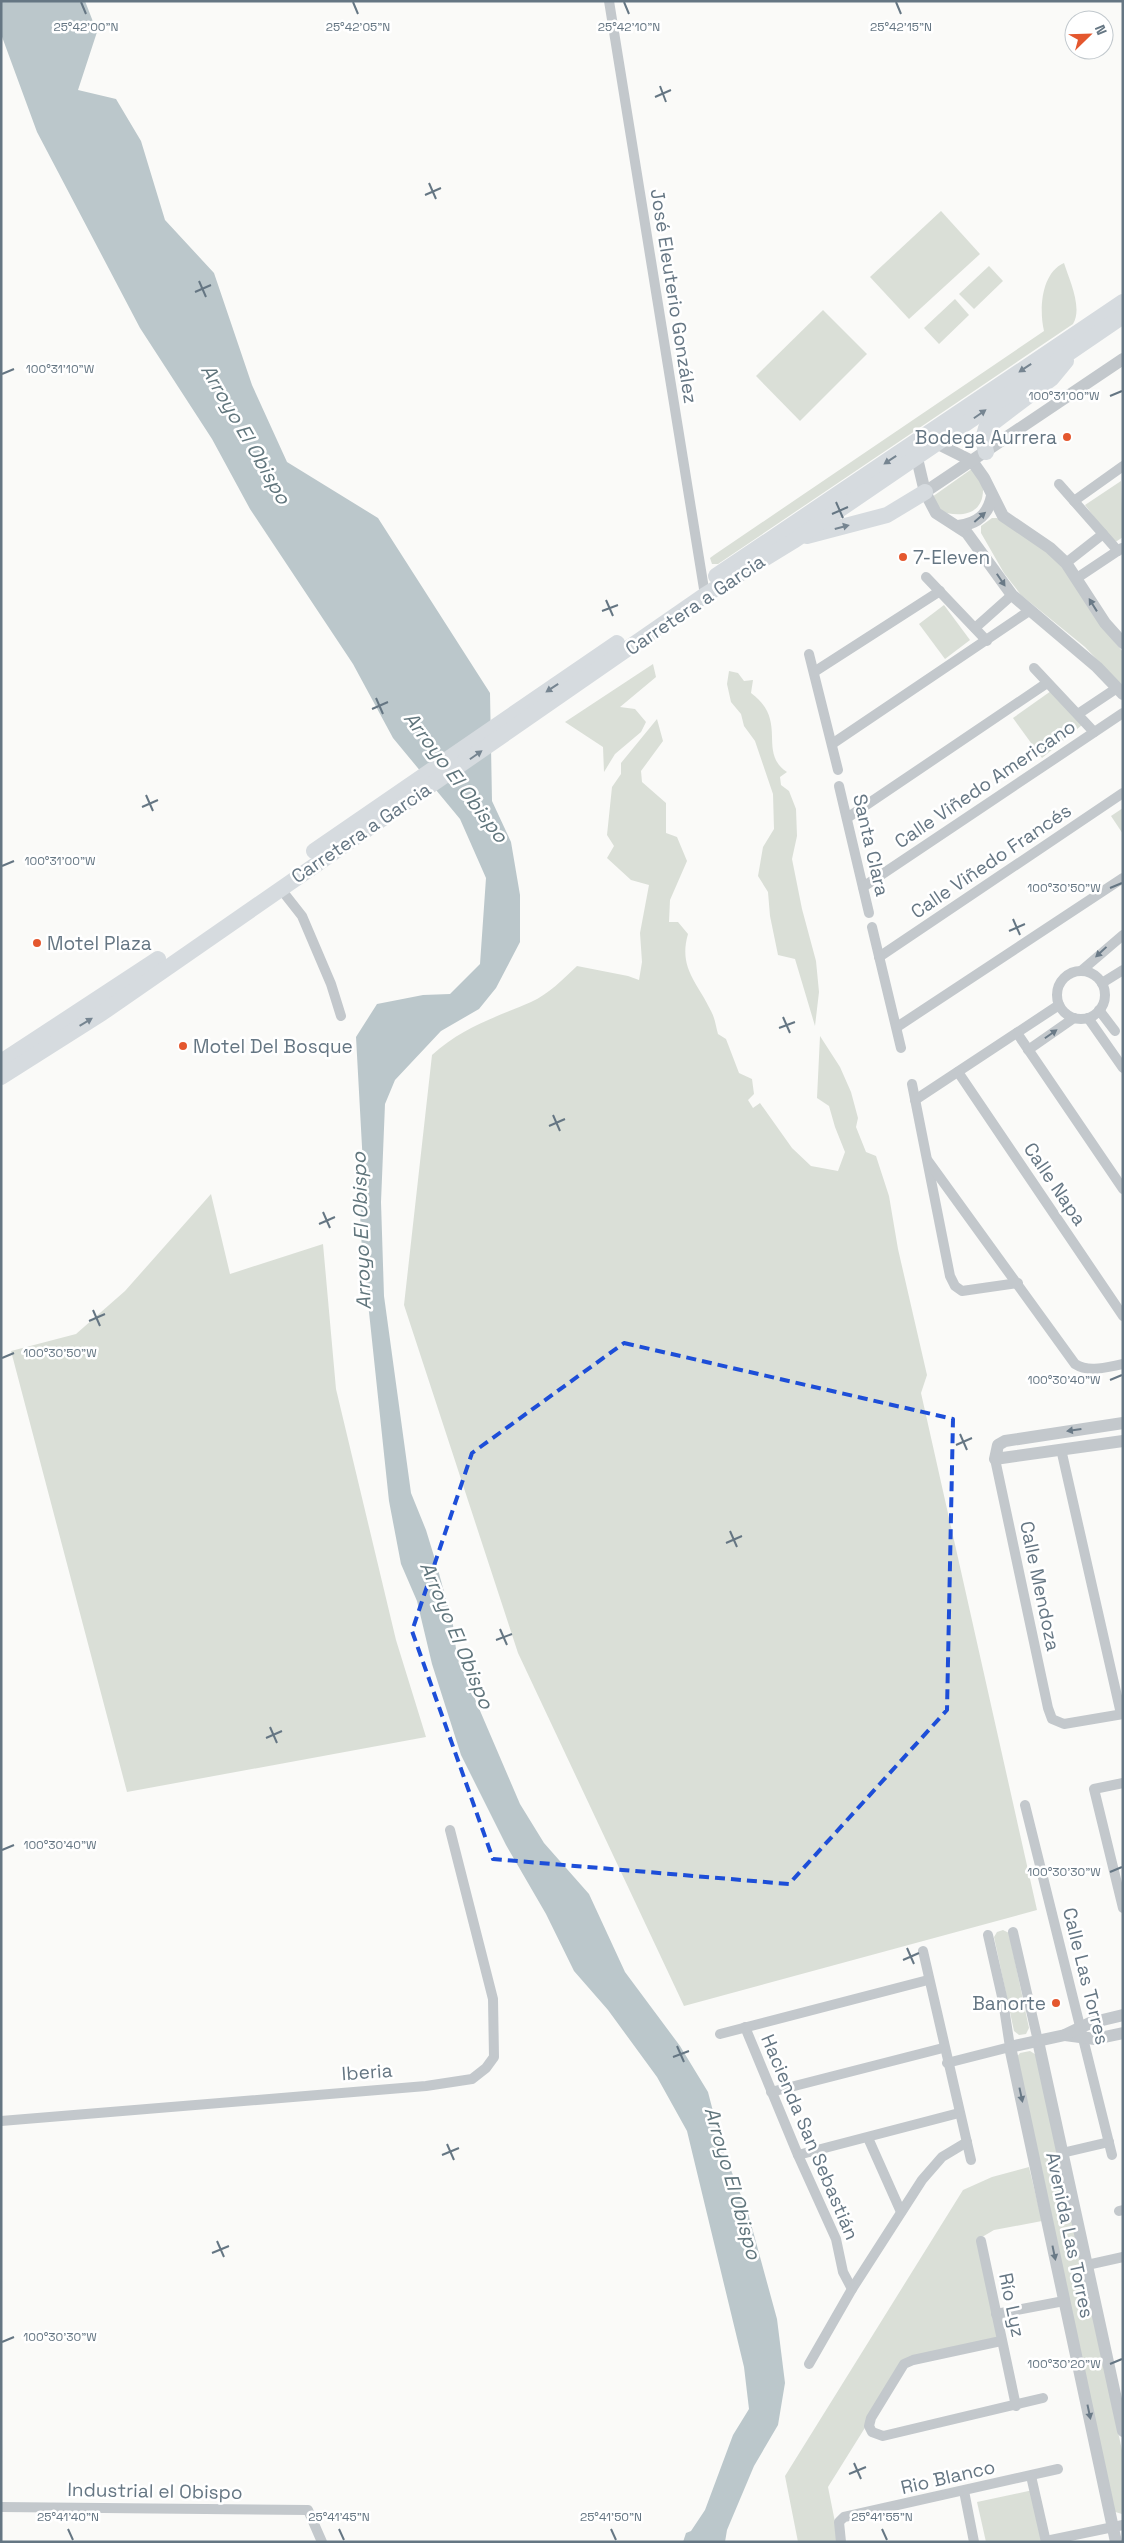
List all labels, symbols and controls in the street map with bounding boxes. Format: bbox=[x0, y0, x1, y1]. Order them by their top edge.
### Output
north arrow bbox=[1064, 10, 1114, 60]
text: 25°42'00"N bbox=[53, 19, 119, 35]
text: 25°42'05"N bbox=[326, 19, 390, 35]
text: 25°42'10"N bbox=[598, 19, 660, 35]
text: 25°42'15"N bbox=[870, 19, 932, 35]
text: N bbox=[1091, 22, 1111, 38]
street label: José Eleuterio González bbox=[645, 187, 703, 405]
water label: Arroyo El Obispo bbox=[195, 359, 297, 509]
text: 100°31'10"W bbox=[26, 361, 95, 377]
one-way arrow bbox=[1018, 363, 1031, 373]
text: 100°31'00"W bbox=[1028, 388, 1100, 404]
one-way arrow bbox=[974, 409, 987, 419]
place label: Bodega Aurrera bbox=[915, 425, 1057, 450]
marker: Bodega Aurrera bbox=[1061, 431, 1073, 443]
one-way arrow bbox=[884, 455, 897, 465]
one-way arrow bbox=[974, 511, 986, 523]
one-way arrow bbox=[835, 523, 850, 531]
place label: 7-Eleven bbox=[913, 545, 990, 570]
street label: Carretera a Garcia bbox=[620, 549, 770, 661]
marker: 7-Eleven bbox=[897, 551, 909, 563]
one-way arrow bbox=[996, 573, 1006, 586]
one-way arrow bbox=[1088, 598, 1098, 611]
one-way arrow bbox=[546, 683, 559, 693]
water label: Arroyo El Obispo bbox=[398, 706, 514, 848]
street label: Calle Viñedo Americano bbox=[890, 714, 1080, 854]
one-way arrow bbox=[470, 750, 483, 760]
street label: Carretera a Garcia bbox=[286, 777, 436, 889]
street label: Santa Clara bbox=[847, 792, 895, 899]
street label: Calle Viñedo Francés bbox=[906, 798, 1076, 924]
text: 100°31'00"W bbox=[24, 853, 96, 869]
text: 100°30'50"W bbox=[1027, 880, 1101, 896]
place label: Motel Plaza bbox=[47, 931, 152, 956]
marker: Motel Plaza bbox=[31, 937, 43, 949]
one-way arrow bbox=[1095, 946, 1107, 958]
one-way arrow bbox=[80, 1017, 93, 1026]
one-way arrow bbox=[1044, 1029, 1058, 1039]
place label: Motel Del Bosque bbox=[193, 1034, 353, 1059]
marker: Motel Del Bosque bbox=[177, 1040, 189, 1052]
street label: Calle Napa bbox=[1018, 1138, 1092, 1231]
water label: Arroyo El Obispo bbox=[345, 1151, 377, 1310]
text: 100°30'50"W bbox=[23, 1345, 97, 1361]
text: 100°30'40"W bbox=[1027, 1372, 1101, 1388]
one-way arrow bbox=[1066, 1427, 1082, 1435]
street label: Calle Mendoza bbox=[1014, 1519, 1066, 1653]
water label: Arroyo El Obispo bbox=[414, 1557, 500, 1713]
text: 100°30'40"W bbox=[23, 1837, 97, 1853]
text: 100°30'30"W bbox=[1027, 1864, 1101, 1880]
street label: Calle Las Torres bbox=[1057, 1905, 1115, 2047]
place label: Banorte bbox=[972, 1991, 1046, 2016]
marker: Banorte bbox=[1050, 1997, 1062, 2009]
street label: Hacienda San Sebastián bbox=[755, 2030, 865, 2244]
street label: Iberia bbox=[341, 2058, 393, 2086]
one-way arrow bbox=[1017, 2087, 1025, 2103]
water label: Arroyo El Obispo bbox=[699, 2104, 767, 2263]
street label: Avenida Las Torres bbox=[1040, 2150, 1100, 2320]
one-way arrow bbox=[1050, 2246, 1058, 2261]
street label: Río Lyz bbox=[993, 2271, 1031, 2339]
text: 100°30'30"W bbox=[23, 2329, 97, 2345]
text: 100°30'20"W bbox=[1027, 2356, 1101, 2372]
one-way arrow bbox=[1085, 2405, 1093, 2420]
street label: Rio Blanco bbox=[898, 2454, 998, 2500]
street label: Industrial el Obispo bbox=[67, 2477, 243, 2505]
text: 25°41'40"N bbox=[37, 2509, 99, 2525]
text: 25°41'45"N bbox=[308, 2509, 370, 2525]
text: 25°41'50"N bbox=[580, 2509, 642, 2525]
text: 25°41'55"N bbox=[851, 2509, 913, 2525]

